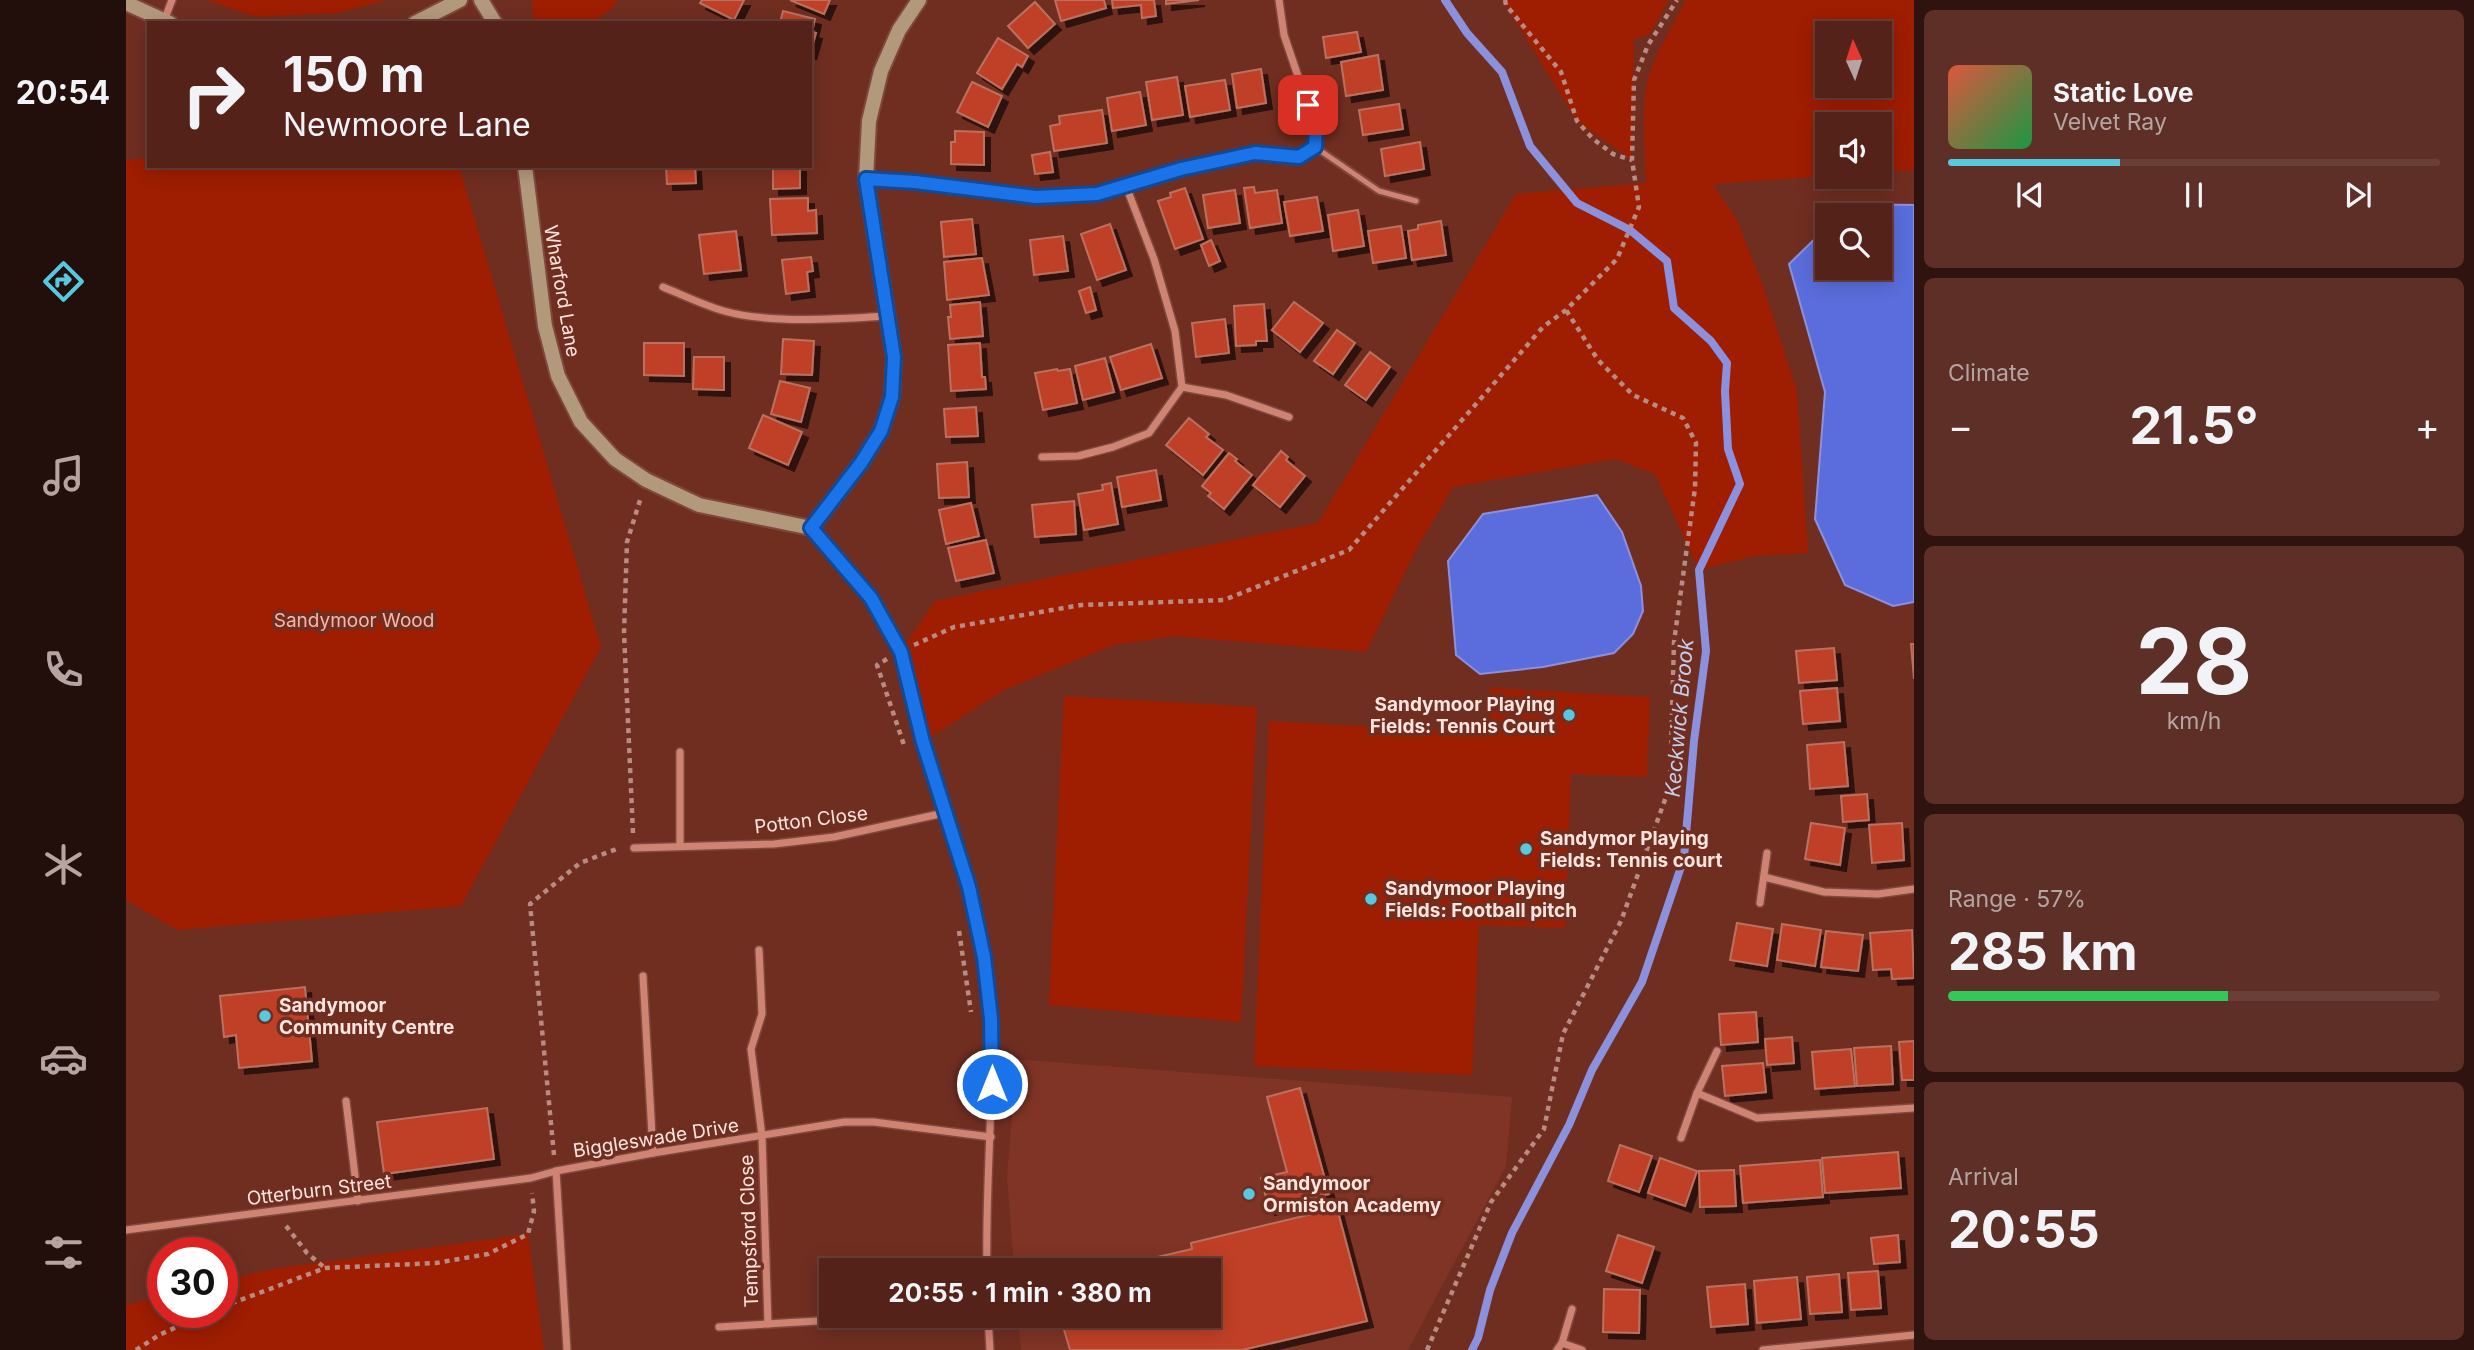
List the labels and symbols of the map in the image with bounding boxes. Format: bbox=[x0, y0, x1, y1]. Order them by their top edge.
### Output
north arrow bbox=[1815, 21, 1892, 98]
pin bbox=[1278, 75, 1338, 135]
street label: Wharford Lane bbox=[539, 223, 585, 359]
park label: Sandymoor Wood bbox=[274, 609, 434, 632]
water label: Keckwick Brook bbox=[1660, 637, 1698, 798]
place label: Sandymoor Playing Fields: Tennis Court bbox=[1370, 693, 1555, 738]
marker: Sandymoor Playing Fields: Tennis Court bbox=[1561, 707, 1577, 723]
street label: Potton Close bbox=[753, 802, 869, 838]
place label: Sandymor Playing Fields: Tennis court bbox=[1540, 827, 1722, 872]
marker: Sandymor Playing Fields: Tennis court bbox=[1518, 841, 1534, 857]
place label: Sandymoor Playing Fields: Football pitch bbox=[1385, 877, 1577, 922]
marker: Sandymoor Playing Fields: Football pitch bbox=[1363, 891, 1379, 907]
place label: Sandymoor Community Centre bbox=[279, 994, 454, 1039]
marker: Sandymoor Community Centre bbox=[257, 1008, 273, 1024]
position arrow bbox=[955, 1047, 1029, 1121]
street label: Biggleswade Drive bbox=[571, 1114, 741, 1162]
street label: Tempsford Close bbox=[735, 1154, 763, 1308]
street label: Otterburn Street bbox=[245, 1170, 393, 1210]
place label: Sandymoor Ormiston Academy bbox=[1263, 1172, 1442, 1217]
marker: Sandymoor Ormiston Academy bbox=[1241, 1186, 1257, 1202]
speed limit sign: 30 bbox=[147, 1237, 238, 1328]

